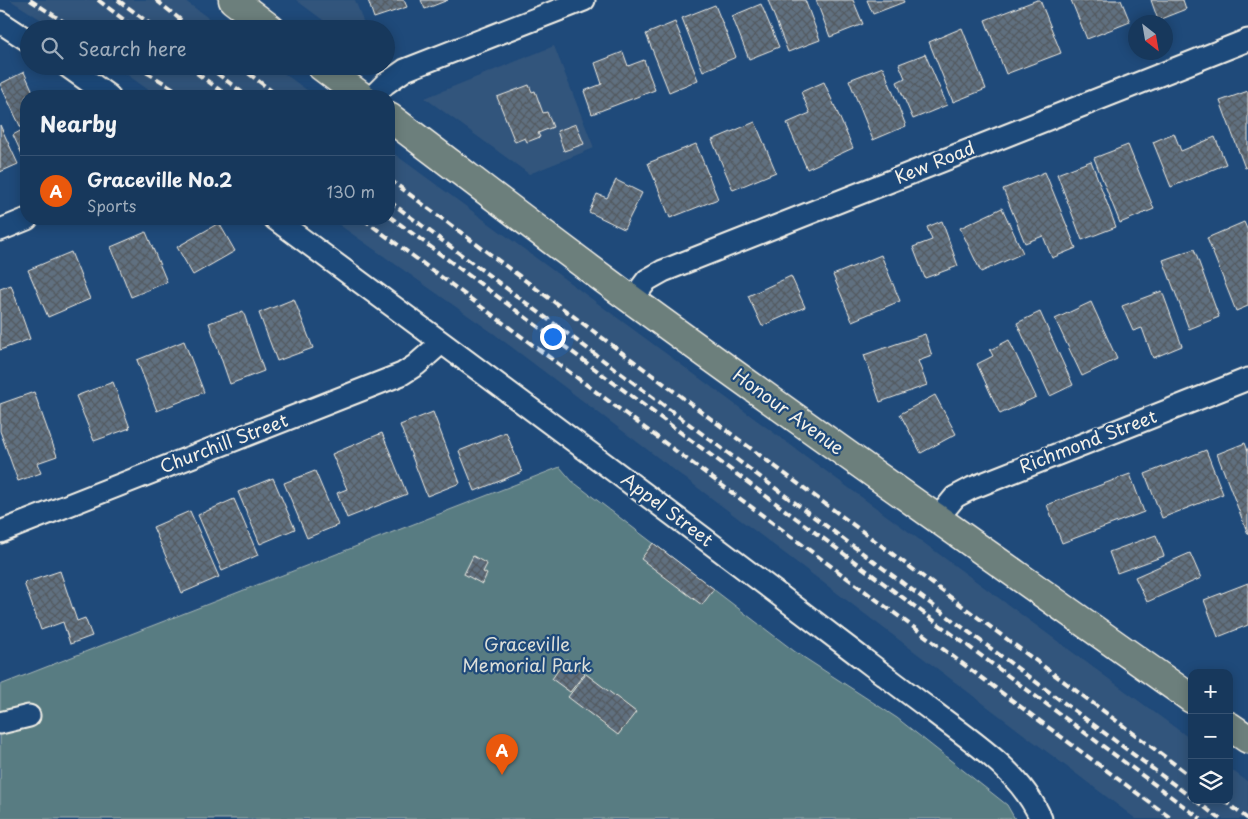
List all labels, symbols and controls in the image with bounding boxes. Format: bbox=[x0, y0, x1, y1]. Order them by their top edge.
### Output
north arrow bbox=[1128, 15, 1173, 60]
search box bbox=[20, 20, 395, 75]
icon: search bbox=[38, 34, 66, 62]
text: Search here bbox=[78, 34, 187, 62]
text: Nearby bbox=[40, 107, 117, 139]
street label: Kew Road bbox=[890, 133, 978, 190]
text: Graceville No.2 bbox=[87, 165, 232, 193]
text: A bbox=[50, 179, 62, 203]
text: 130 m bbox=[327, 179, 375, 203]
text: Sports bbox=[87, 193, 136, 217]
your location bbox=[540, 324, 566, 350]
street label: Honour Avenue bbox=[728, 361, 850, 460]
street label: Richmond Street bbox=[1015, 402, 1160, 479]
street label: Churchill Street bbox=[156, 406, 291, 479]
street label: Appel Street bbox=[616, 465, 720, 552]
park label: Graceville Memorial Park bbox=[462, 630, 592, 678]
map controls bbox=[1188, 669, 1233, 804]
button: + bbox=[1188, 669, 1233, 714]
button: − bbox=[1188, 714, 1233, 759]
pin: A bbox=[486, 734, 518, 775]
button: layers bbox=[1188, 759, 1233, 804]

